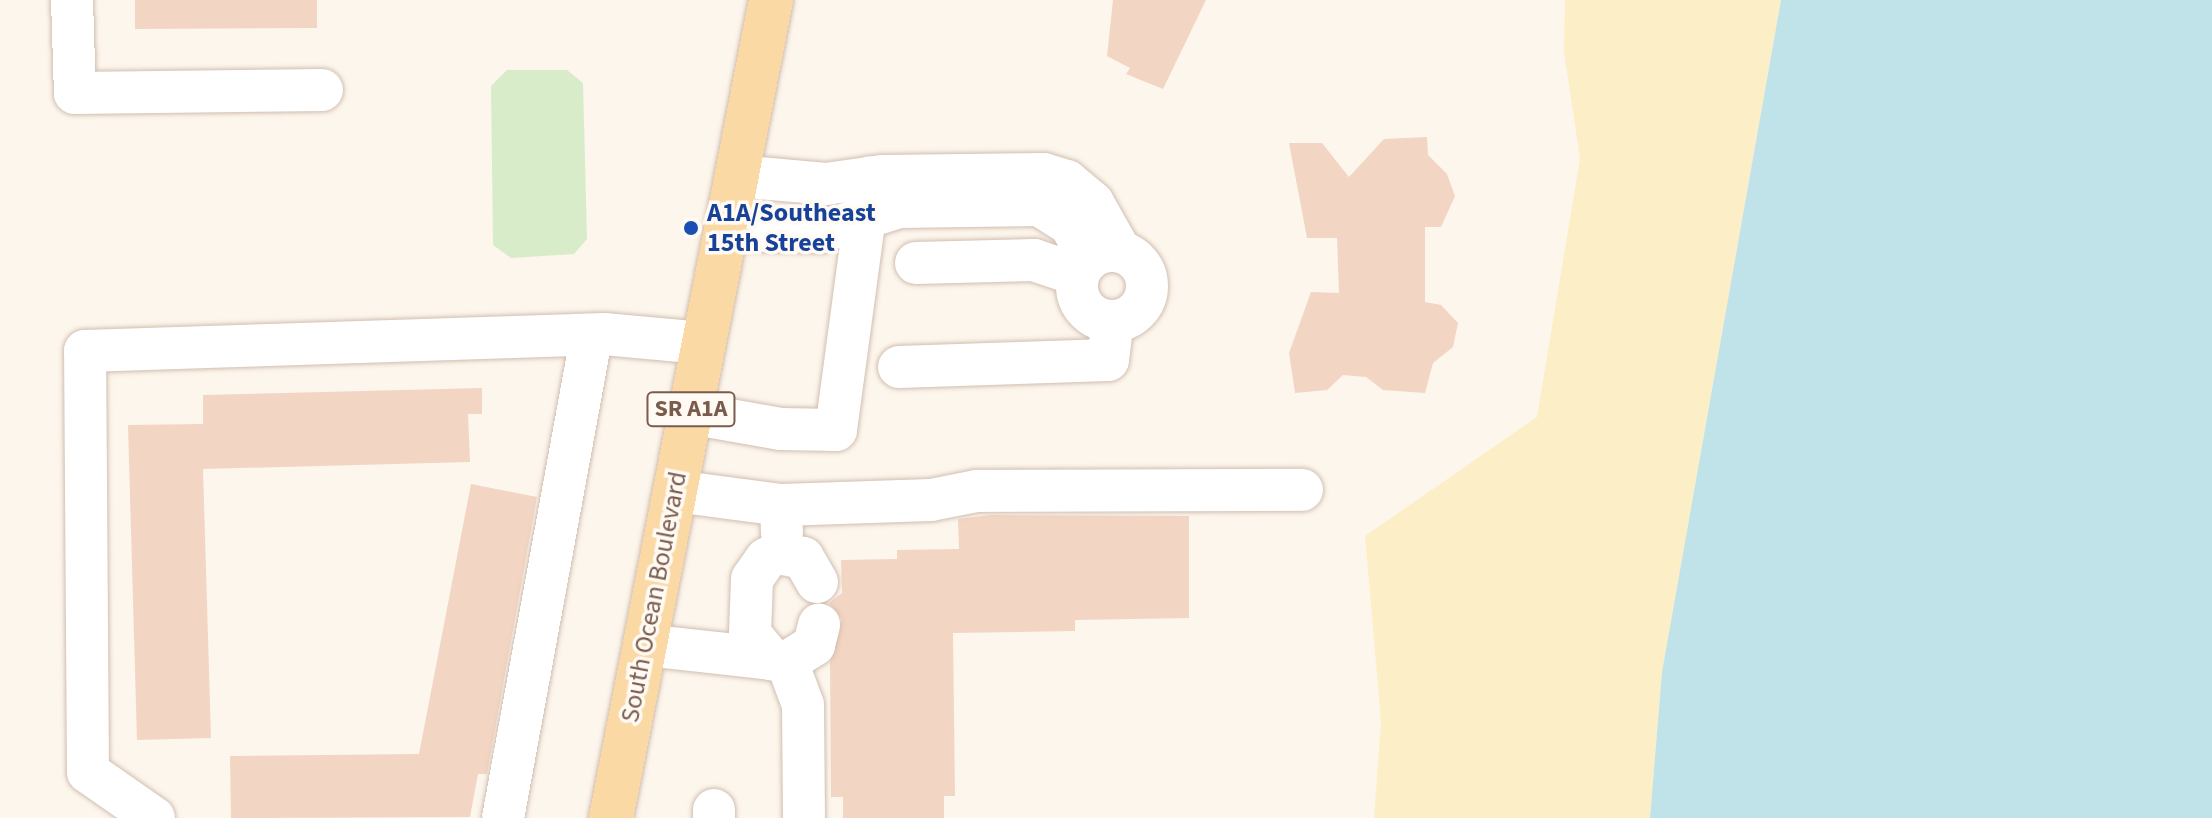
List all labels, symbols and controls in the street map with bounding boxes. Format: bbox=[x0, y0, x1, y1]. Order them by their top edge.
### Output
place label: A1A/Southeast 15th Street bbox=[707, 197, 876, 258]
marker: A1A/Southeast 15th Street bbox=[682, 219, 700, 237]
road number: SR A1A bbox=[645, 389, 737, 429]
street label: South Ocean Boulevard bbox=[614, 469, 694, 725]

